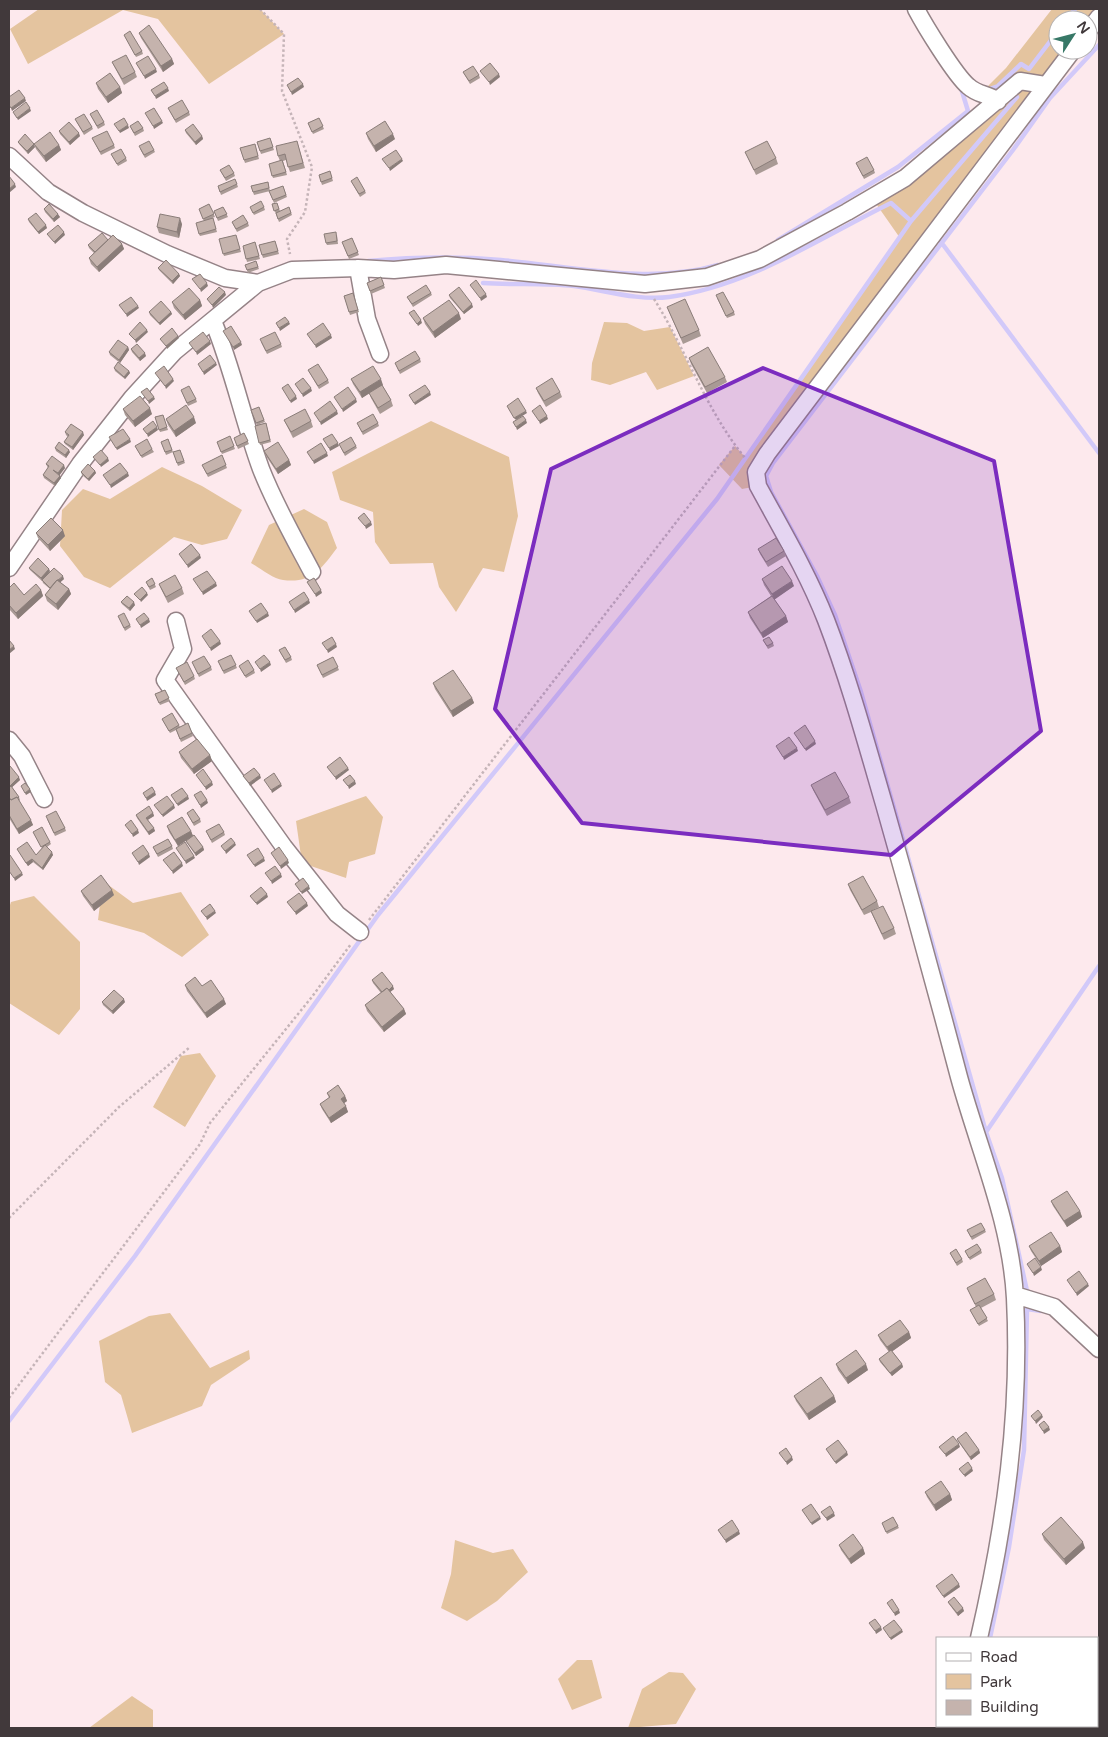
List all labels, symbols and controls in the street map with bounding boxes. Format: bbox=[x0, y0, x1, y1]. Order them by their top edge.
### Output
north arrow bbox=[1048, 10, 1098, 60]
text: N bbox=[1073, 18, 1093, 37]
legend bbox=[936, 1637, 1098, 1727]
text: Road bbox=[980, 1648, 1018, 1666]
text: Park bbox=[980, 1673, 1012, 1691]
text: Building bbox=[980, 1698, 1039, 1716]

